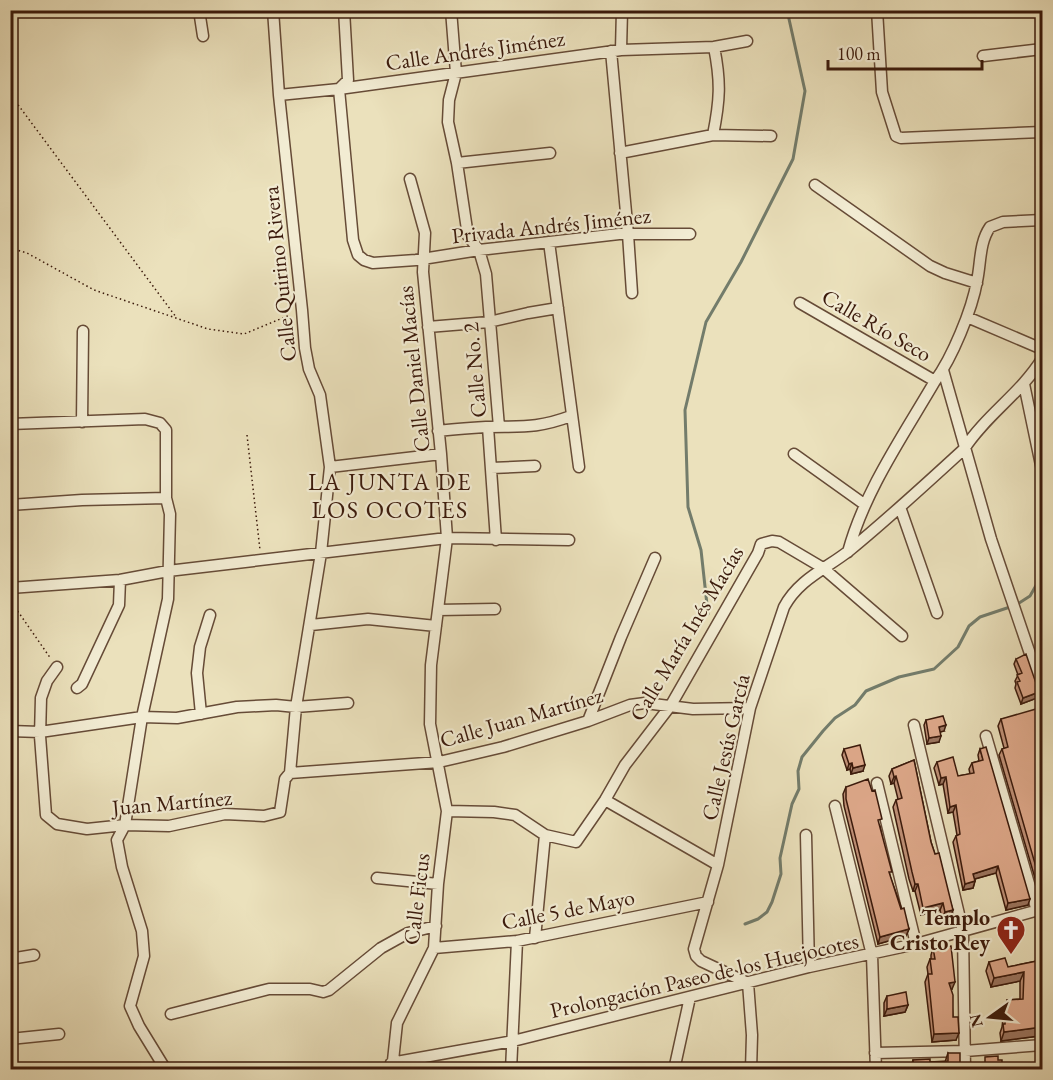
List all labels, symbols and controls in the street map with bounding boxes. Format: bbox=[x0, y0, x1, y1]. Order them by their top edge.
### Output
street label: Calle Andrés Jiménez bbox=[384, 23, 567, 77]
scale bar bbox=[828, 33, 982, 71]
text: 100 m bbox=[837, 42, 881, 65]
street label: Calle Quirino Rivera bbox=[256, 185, 303, 363]
street label: Privada Andrés Jiménez bbox=[450, 201, 653, 250]
street label: Calle Río Seco bbox=[817, 282, 937, 369]
street label: Calle Daniel Macías bbox=[390, 284, 437, 453]
street label: Calle No. 2 bbox=[456, 321, 493, 419]
district label: LA JUNTA DE LOS OCOTES bbox=[308, 466, 472, 525]
street label: Calle María Inés Macías bbox=[623, 540, 750, 726]
street label: Calle Jesús García bbox=[695, 671, 756, 823]
street label: Calle Juan Martínez bbox=[436, 680, 607, 755]
street label: Juan Martínez bbox=[109, 783, 234, 822]
street label: Calle Ficus bbox=[396, 852, 437, 947]
street label: Calle 5 de Mayo bbox=[499, 882, 637, 937]
place label: Templo Cristo Rey bbox=[890, 903, 990, 957]
church icon: Templo Cristo Rey bbox=[995, 914, 1027, 956]
street label: Prolongación Paseo de los Huejocotes bbox=[547, 926, 861, 1025]
north arrow bbox=[960, 987, 1020, 1047]
text: N bbox=[964, 1012, 988, 1030]

